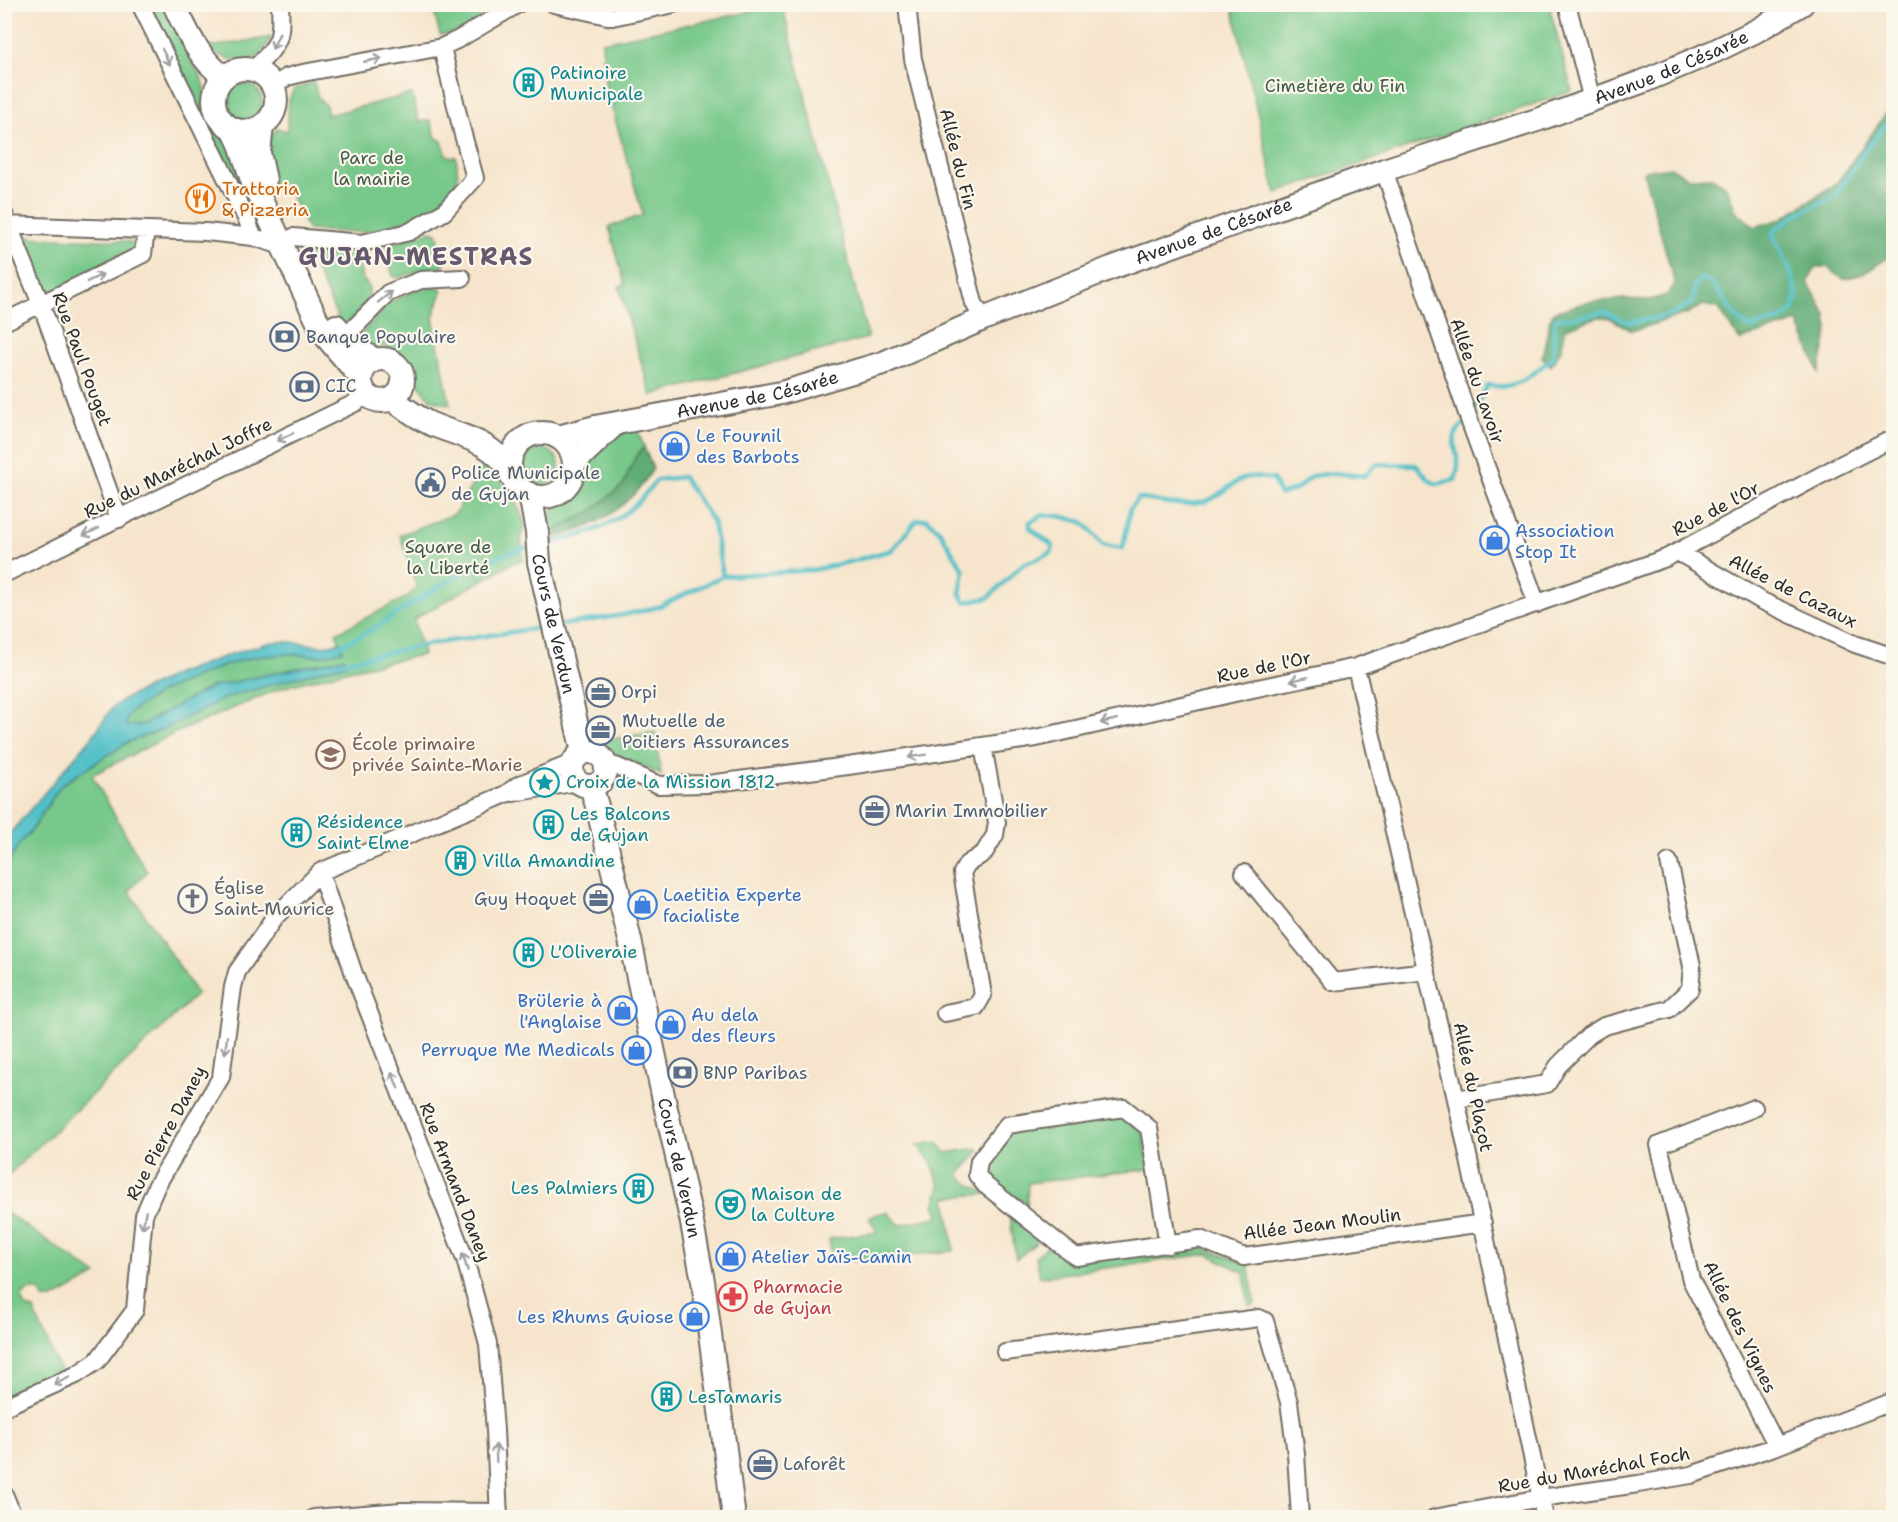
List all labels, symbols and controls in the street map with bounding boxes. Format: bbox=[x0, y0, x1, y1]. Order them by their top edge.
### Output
street label: Avenue de Césarée bbox=[1591, 24, 1752, 110]
one-way arrow bbox=[270, 32, 282, 50]
one-way arrow bbox=[160, 48, 172, 65]
one-way arrow bbox=[363, 54, 382, 65]
place label: Patinoire Municipale bbox=[550, 61, 643, 106]
building icon: Patinoire Municipale bbox=[513, 67, 545, 99]
park label: Cimetière du Fin bbox=[1265, 74, 1405, 98]
street label: Allée du Fin bbox=[934, 106, 982, 212]
park label: Parc de la mairie bbox=[334, 146, 410, 191]
place label: Trattoria & Pizzeria bbox=[222, 177, 309, 222]
restaurant icon: Trattoria & Pizzeria bbox=[185, 183, 217, 215]
street label: Avenue de Césarée bbox=[1132, 192, 1296, 270]
district label: GUJAN-MESTRAS bbox=[298, 241, 534, 273]
one-way arrow bbox=[85, 271, 103, 283]
street label: Rue Paul Pouget bbox=[47, 289, 117, 430]
one-way arrow bbox=[377, 291, 393, 304]
street label: Allée du Lavoir bbox=[1444, 315, 1510, 447]
bank icon: Banque Populaire bbox=[269, 321, 301, 353]
place label: Banque Populaire bbox=[306, 325, 456, 349]
street label: Avenue de Césarée bbox=[675, 365, 841, 424]
bank icon: CIC bbox=[288, 370, 320, 402]
place label: CIC bbox=[325, 374, 356, 398]
street label: Rue du Maréchal Joffre bbox=[80, 412, 276, 524]
place label: Le Fournil des Barbots bbox=[696, 424, 800, 469]
shop icon: Le Fournil des Barbots bbox=[659, 430, 691, 462]
one-way arrow bbox=[277, 431, 294, 443]
place label: Police Municipale de Gujan bbox=[451, 461, 600, 506]
public building icon: Police Municipale de Gujan bbox=[414, 467, 446, 499]
street label: Rue de l'Or bbox=[1668, 476, 1764, 542]
place label: Association Stop It bbox=[1515, 519, 1615, 564]
shop icon: Association Stop It bbox=[1478, 525, 1510, 557]
one-way arrow bbox=[83, 527, 101, 539]
park label: Square de la Liberté bbox=[405, 535, 491, 580]
street label: Allée de Cazaux bbox=[1725, 548, 1861, 634]
street label: Cours de Verdun bbox=[526, 553, 581, 696]
street label: Rue de l'Or bbox=[1215, 645, 1313, 689]
one-way arrow bbox=[1290, 674, 1309, 685]
office icon: Orpi bbox=[584, 676, 616, 708]
place label: Orpi bbox=[621, 680, 657, 704]
place label: Mutuelle de Poitiers Assurances bbox=[622, 709, 790, 754]
office icon: Mutuelle de Poitiers Assurances bbox=[585, 715, 617, 747]
one-way arrow bbox=[1099, 715, 1118, 727]
place label: École primaire privée Sainte-Marie bbox=[352, 732, 523, 777]
school or university icon: École primaire privée Sainte-Marie bbox=[315, 738, 347, 770]
one-way arrow bbox=[908, 750, 927, 761]
place icon: Croix de la Mission 1812 bbox=[529, 766, 561, 798]
place label: Croix de la Mission 1812 bbox=[566, 770, 776, 794]
office icon: Marin Immobilier bbox=[858, 795, 890, 827]
place label: Marin Immobilier bbox=[895, 799, 1048, 823]
place label: Les Balcons de Gujan bbox=[570, 802, 671, 847]
building icon: Les Balcons de Gujan bbox=[533, 808, 565, 840]
place label: Résidence Saint Elme bbox=[317, 810, 410, 855]
building icon: Résidence Saint Elme bbox=[280, 816, 312, 848]
building icon: Villa Amandine bbox=[445, 845, 477, 877]
place label: Villa Amandine bbox=[482, 849, 615, 873]
place label: Église Saint-Maurice bbox=[214, 876, 335, 921]
church icon: Église Saint-Maurice bbox=[177, 882, 209, 914]
office icon: Guy Hoquet bbox=[582, 883, 614, 915]
place label: Laetitia Experte facialiste bbox=[663, 883, 802, 928]
place label: Guy Hoquet bbox=[474, 887, 577, 911]
shop icon: Laetitia Experte facialiste bbox=[626, 889, 658, 921]
building icon: L'Oliveraie bbox=[513, 936, 545, 968]
place label: L'Oliveraie bbox=[550, 940, 638, 964]
place label: Brülerie à l'Anglaise bbox=[518, 989, 602, 1034]
shop icon: Brülerie à l'Anglaise bbox=[607, 995, 639, 1027]
place label: Au dela des fleurs bbox=[691, 1003, 776, 1048]
shop icon: Au dela des fleurs bbox=[654, 1009, 686, 1041]
street label: Allée du Plaçot bbox=[1448, 1020, 1498, 1154]
shop icon: Perruque Me Medicals bbox=[620, 1034, 652, 1066]
one-way arrow bbox=[220, 1035, 231, 1054]
place label: Perruque Me Medicals bbox=[421, 1038, 615, 1062]
bank icon: BNP Paribas bbox=[666, 1057, 698, 1089]
street label: Rue Pierre Daney bbox=[120, 1061, 212, 1205]
place label: BNP Paribas bbox=[703, 1061, 808, 1085]
one-way arrow bbox=[389, 1071, 400, 1090]
street label: Cours de Verdun bbox=[652, 1095, 707, 1240]
street label: Rue Armand Daney bbox=[414, 1099, 496, 1265]
building icon: Les Palmiers bbox=[623, 1172, 655, 1204]
place label: Les Palmiers bbox=[511, 1176, 618, 1200]
place label: Maison de la Culture bbox=[751, 1182, 842, 1227]
theatre icon: Maison de la Culture bbox=[714, 1188, 746, 1220]
street label: Allée Jean Moulin bbox=[1242, 1202, 1402, 1246]
one-way arrow bbox=[138, 1209, 149, 1229]
shop icon: Atelier Jaïs-Camin bbox=[714, 1241, 746, 1273]
place label: Atelier Jaïs-Camin bbox=[751, 1245, 912, 1269]
one-way arrow bbox=[459, 1253, 470, 1272]
street label: Allée des Vignes bbox=[1698, 1257, 1782, 1397]
place label: Pharmacie de Gujan bbox=[753, 1275, 843, 1320]
pharmacy icon: Pharmacie de Gujan bbox=[716, 1281, 748, 1313]
shop icon: Les Rhums Guiose bbox=[679, 1301, 711, 1333]
place label: Les Rhums Guiose bbox=[517, 1305, 674, 1329]
one-way arrow bbox=[54, 1376, 72, 1388]
building icon: LesTamaris bbox=[651, 1381, 683, 1413]
place label: LesTamaris bbox=[688, 1385, 782, 1409]
street label: Rue du Maréchal Foch bbox=[1496, 1441, 1692, 1499]
one-way arrow bbox=[490, 1444, 502, 1464]
office icon: Laforêt bbox=[746, 1448, 778, 1480]
place label: Laforêt bbox=[783, 1452, 846, 1476]

